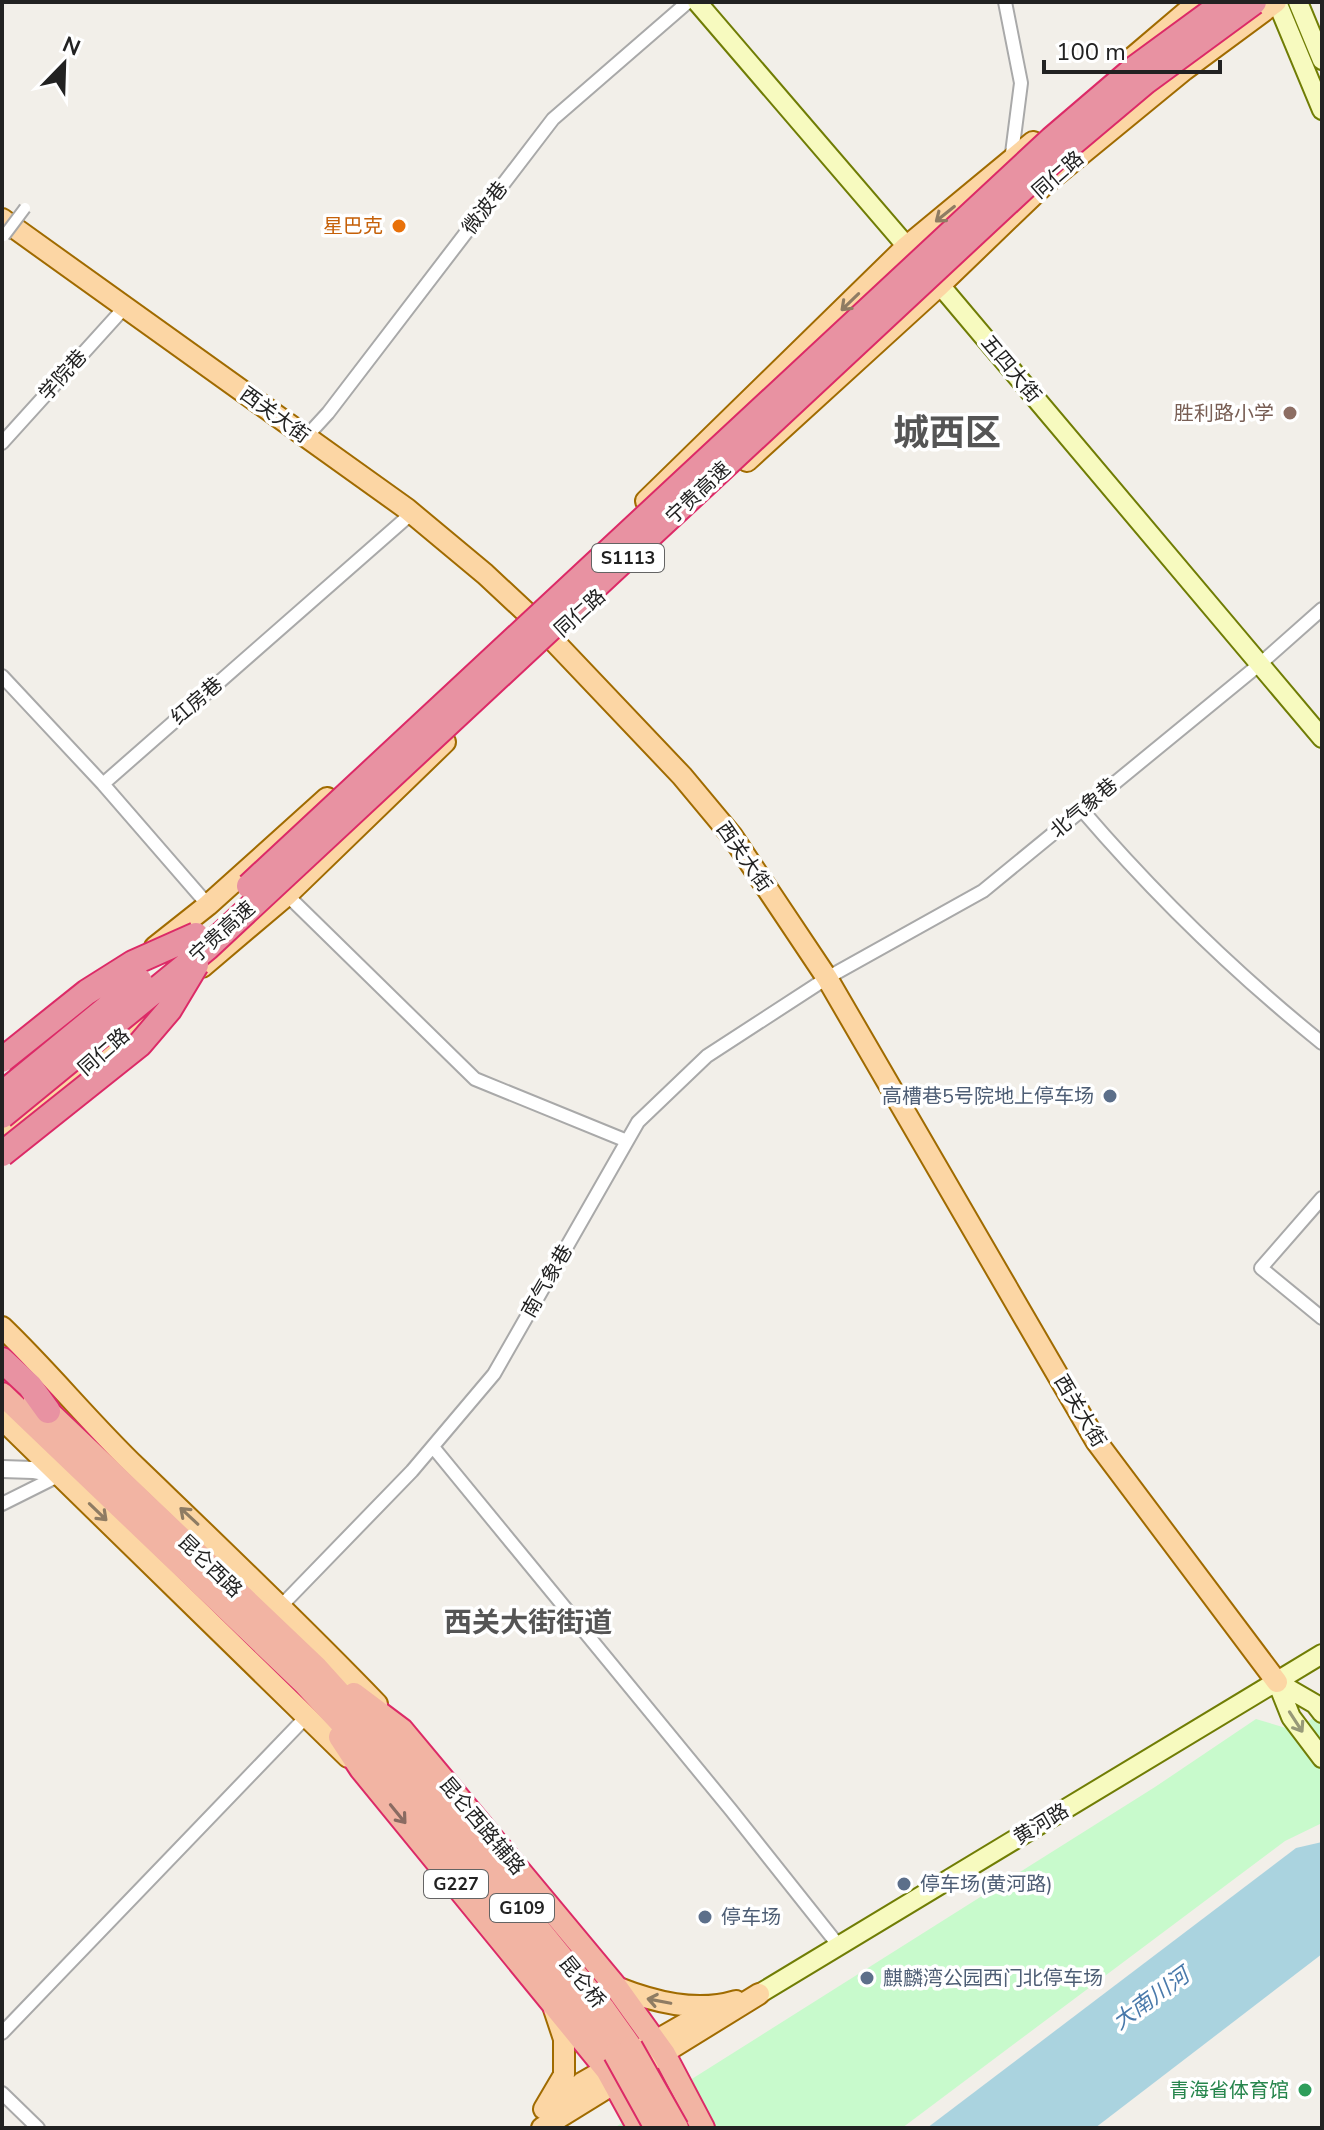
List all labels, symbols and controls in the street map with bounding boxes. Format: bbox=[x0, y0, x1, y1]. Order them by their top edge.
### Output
north arrow bbox=[24, 24, 104, 104]
scale bar bbox=[1044, 24, 1220, 74]
text: N bbox=[58, 29, 85, 64]
text: 100 m bbox=[1056, 36, 1126, 68]
street label: 同仁路 bbox=[1027, 145, 1089, 205]
street label: 微波巷 bbox=[456, 176, 514, 240]
one-way arrow bbox=[935, 206, 956, 223]
place label: 星巴克 bbox=[323, 213, 383, 240]
marker: 星巴克 bbox=[390, 217, 408, 235]
one-way arrow bbox=[840, 292, 860, 311]
street label: 五四大街 bbox=[975, 330, 1047, 408]
street label: 学院巷 bbox=[33, 344, 93, 406]
street label: 西关大街 bbox=[235, 381, 315, 449]
place label: 胜利路小学 bbox=[1174, 400, 1274, 427]
marker: 胜利路小学 bbox=[1281, 404, 1299, 422]
district label: 城西区 bbox=[893, 409, 1001, 458]
street label: 宁贵高速 bbox=[660, 456, 736, 530]
road number: S1113 bbox=[592, 544, 664, 572]
street label: 同仁路 bbox=[549, 583, 611, 643]
street label: 红房巷 bbox=[166, 671, 228, 731]
street label: 北气象巷 bbox=[1045, 772, 1123, 844]
street label: 西关大街 bbox=[710, 816, 778, 898]
street label: 宁贵高速 bbox=[183, 895, 261, 969]
street label: 同仁路 bbox=[73, 1022, 135, 1082]
place label: 高槽巷5号院地上停车场 bbox=[882, 1083, 1094, 1110]
marker: 高槽巷5号院地上停车场 bbox=[1101, 1087, 1119, 1105]
street label: 南气象巷 bbox=[515, 1240, 579, 1322]
street label: 西关大街 bbox=[1048, 1370, 1112, 1452]
one-way arrow bbox=[88, 1502, 107, 1521]
one-way arrow bbox=[179, 1508, 199, 1526]
street label: 昆仑西路 bbox=[172, 1529, 248, 1603]
district label: 西关大街街道 bbox=[444, 1604, 612, 1642]
one-way arrow bbox=[1287, 1711, 1304, 1733]
street label: 昆仑西路辅路 bbox=[433, 1771, 531, 1881]
street label: 黄河路 bbox=[1008, 1797, 1074, 1851]
one-way arrow bbox=[389, 1804, 407, 1824]
road number: G227 bbox=[424, 1870, 488, 1898]
place label: 停车场(黄河路) bbox=[920, 1871, 1053, 1898]
marker: 停车场(黄河路) bbox=[895, 1875, 913, 1893]
road number: G109 bbox=[490, 1894, 554, 1922]
place label: 停车场 bbox=[721, 1904, 781, 1931]
marker: 停车场 bbox=[696, 1908, 714, 1926]
street label: 昆仑桥 bbox=[553, 1950, 611, 2014]
water label: 大南川河 bbox=[1107, 1959, 1199, 2037]
place label: 麒麟湾公园西门北停车场 bbox=[883, 1965, 1103, 1992]
marker: 麒麟湾公园西门北停车场 bbox=[858, 1969, 876, 1987]
one-way arrow bbox=[647, 1993, 673, 2008]
place label: 青海省体育馆 bbox=[1169, 2077, 1289, 2104]
marker: 青海省体育馆 bbox=[1296, 2081, 1314, 2099]

